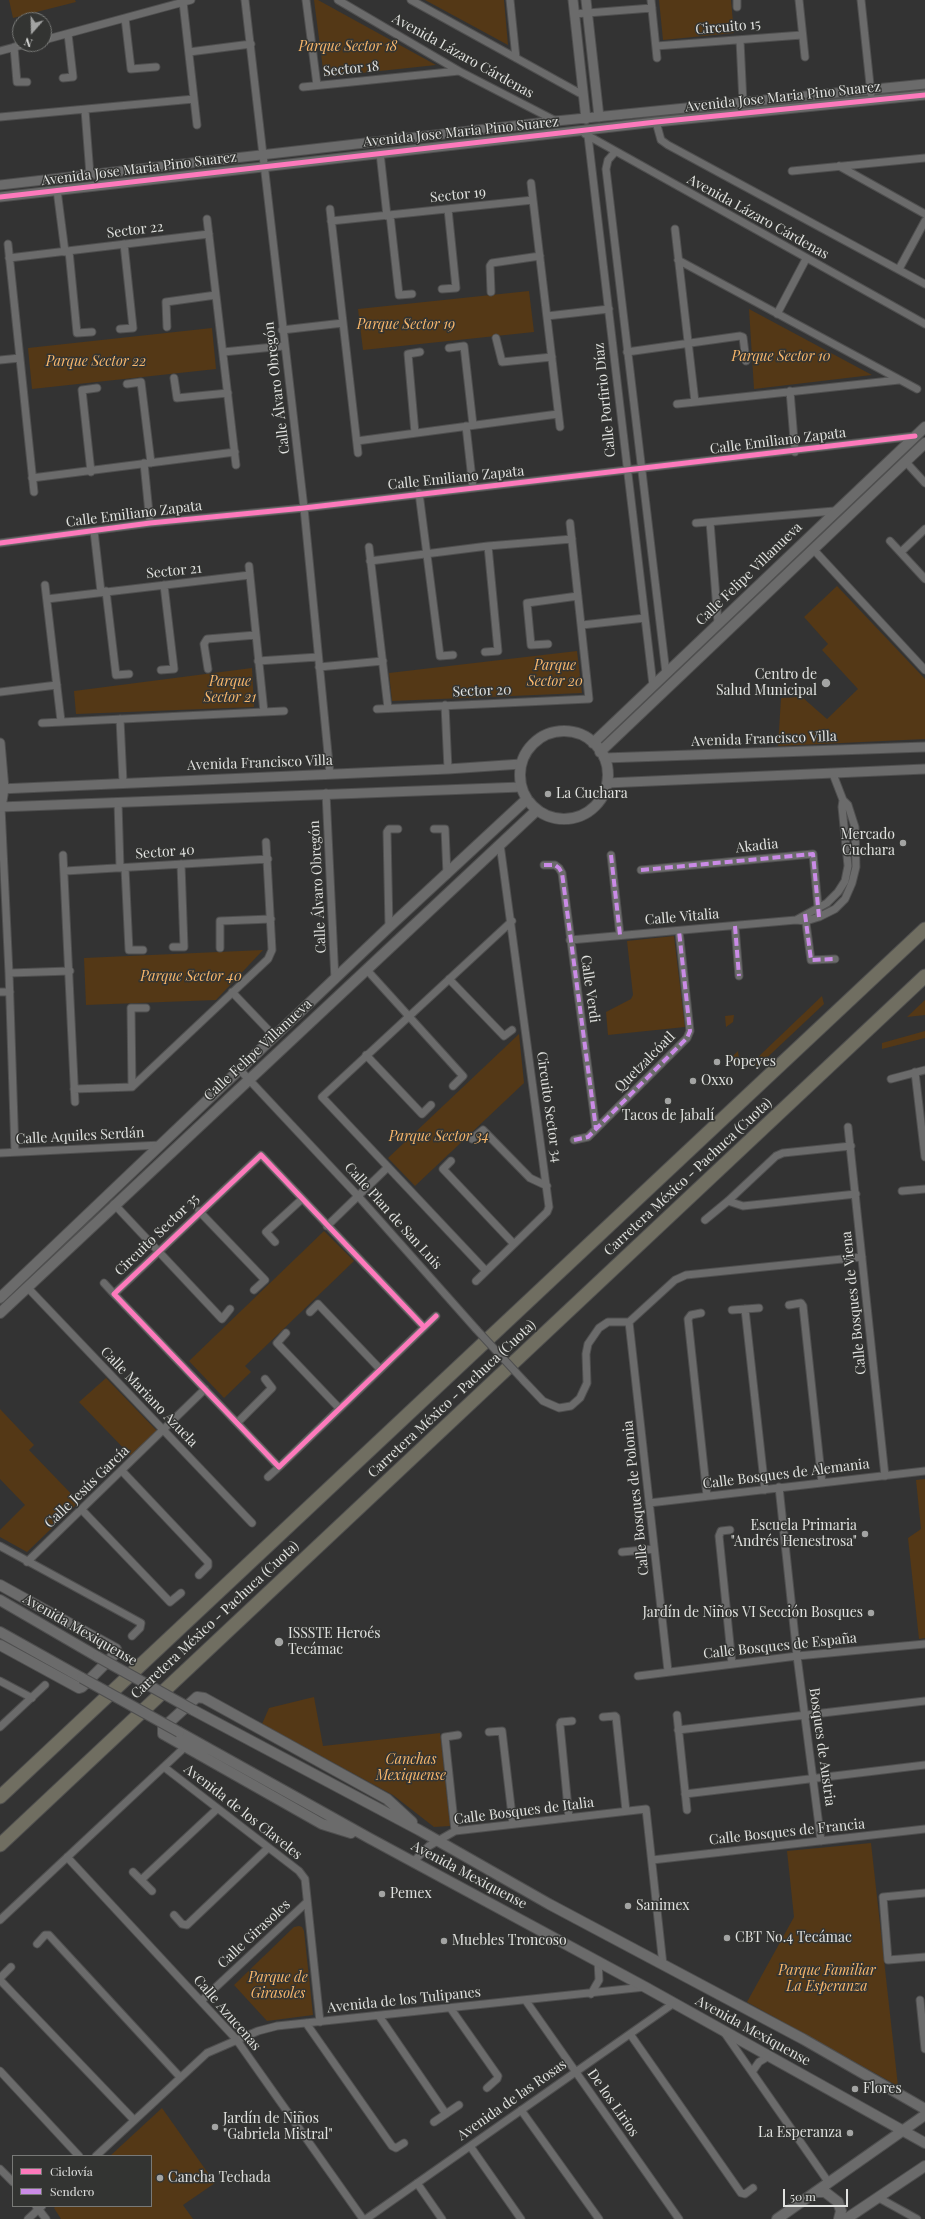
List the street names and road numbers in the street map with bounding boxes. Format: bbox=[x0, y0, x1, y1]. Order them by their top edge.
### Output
street label: Avenida Lázaro Cárdenas bbox=[389, 10, 537, 102]
street label: Circuito 15 bbox=[695, 16, 761, 38]
street label: Sector 18 bbox=[322, 58, 380, 80]
street label: Avenida Jose Maria Pino Suarez bbox=[684, 78, 882, 116]
street label: Avenida Jose Maria Pino Suarez bbox=[362, 113, 560, 151]
street label: Avenida Jose Maria Pino Suarez bbox=[40, 149, 238, 189]
street label: Avenida Lázaro Cárdenas bbox=[684, 171, 832, 263]
street label: Sector 19 bbox=[429, 184, 487, 206]
street label: Sector 22 bbox=[106, 218, 164, 242]
street label: Calle Álvaro Obregón bbox=[261, 321, 293, 455]
street label: Calle Porfirio Díaz bbox=[591, 342, 619, 458]
street label: Calle Emiliano Zapata bbox=[709, 424, 847, 458]
street label: Calle Emiliano Zapata bbox=[387, 462, 525, 494]
street label: Calle Emiliano Zapata bbox=[65, 497, 203, 531]
street label: Calle Felipe Villanueva bbox=[692, 519, 806, 629]
street label: Sector 21 bbox=[145, 560, 203, 582]
street label: Sector 20 bbox=[452, 682, 512, 700]
street label: Avenida Francisco Villa bbox=[691, 728, 837, 750]
street label: Avenida Francisco Villa bbox=[187, 752, 333, 774]
street label: Calle Álvaro Obregón bbox=[306, 820, 330, 954]
street label: Akadia bbox=[735, 835, 779, 857]
street label: Sector 40 bbox=[135, 842, 195, 862]
street label: Calle Vitalia bbox=[644, 905, 720, 929]
street label: Calle Verdi bbox=[577, 954, 603, 1024]
street label: Calle Felipe Villanueva bbox=[201, 996, 315, 1104]
street label: Quetzalcóatl bbox=[611, 1028, 679, 1096]
street label: Circuito Sector 34 bbox=[533, 1050, 565, 1164]
street label: Carretera México - Pachuca (Cuota) bbox=[600, 1095, 776, 1259]
street label: Calle Aquiles Serdán bbox=[15, 1124, 145, 1148]
street label: Calle Plan de San Luis bbox=[341, 1159, 445, 1273]
street label: Circuito Sector 35 bbox=[111, 1190, 203, 1280]
street label: Calle Bosques de Viena bbox=[838, 1230, 870, 1376]
street label: Carretera México - Pachuca (Cuota) bbox=[364, 1317, 540, 1481]
street label: Calle Mariano Azuela bbox=[97, 1343, 201, 1451]
street label: Calle Bosques de Polonia bbox=[620, 1420, 652, 1576]
street label: Calle Jesús García bbox=[41, 1442, 133, 1532]
street label: Calle Bosques de Alemania bbox=[702, 1455, 870, 1493]
street label: Carretera México - Pachuca (Cuota) bbox=[127, 1538, 303, 1702]
street label: Avenida Mexiquense bbox=[20, 1591, 140, 1669]
street label: Calle Bosques de España bbox=[702, 1630, 858, 1662]
street label: Bosques de Austria bbox=[805, 1687, 839, 1807]
street label: Avenida de los Claveles bbox=[181, 1761, 305, 1863]
street label: Calle Bosques de Italia bbox=[453, 1794, 595, 1828]
street label: Calle Bosques de Francia bbox=[708, 1815, 866, 1849]
street label: Avenida Mexiquense bbox=[408, 1837, 530, 1913]
street label: Calle Girasoles bbox=[214, 1896, 294, 1972]
street label: Calle Azucenas bbox=[190, 1972, 264, 2054]
street label: Avenida de los Tulipanes bbox=[326, 1984, 482, 2016]
street label: Avenida Mexiquense bbox=[693, 1992, 813, 2070]
street label: Avenida de las Rosas bbox=[454, 2056, 570, 2144]
street label: De los Lirios bbox=[584, 2066, 642, 2140]

